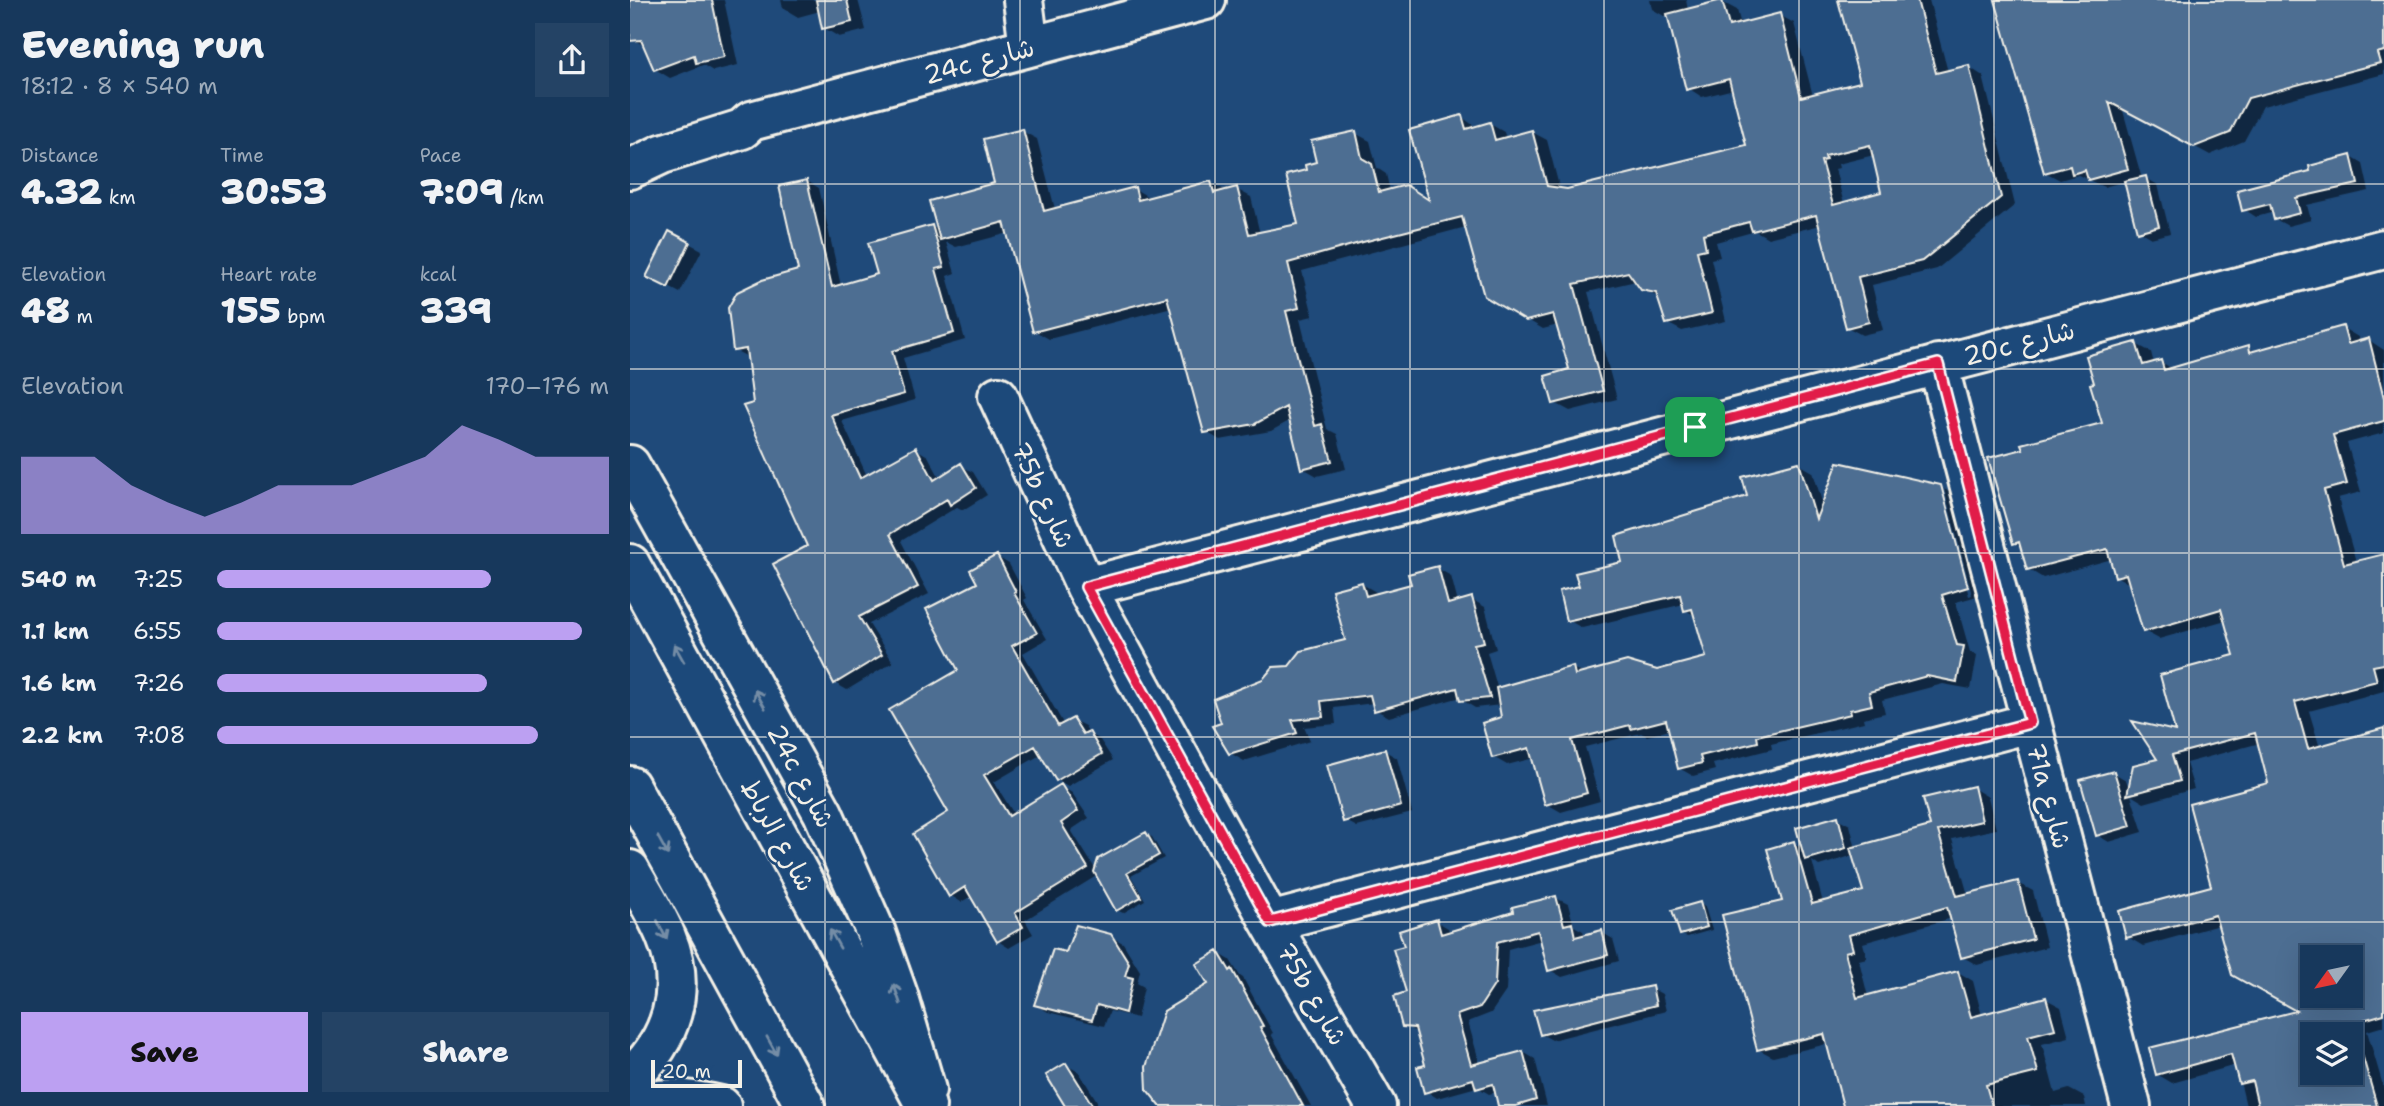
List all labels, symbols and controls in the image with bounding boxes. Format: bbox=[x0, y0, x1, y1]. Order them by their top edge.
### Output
text: Evening run bbox=[21, 19, 264, 70]
button: share bbox=[535, 23, 609, 97]
street label: 24c شارع bbox=[920, 29, 1038, 93]
text: 18:12 · 8 × 540 m bbox=[21, 71, 218, 101]
text: Distance bbox=[21, 143, 99, 168]
text: Time bbox=[220, 143, 264, 168]
text: Pace bbox=[420, 143, 461, 168]
text: 4.32 bbox=[21, 168, 102, 215]
text: 30:53 bbox=[220, 168, 327, 215]
text: 7:09 bbox=[420, 168, 504, 215]
text: km bbox=[102, 185, 136, 210]
text: /km bbox=[504, 185, 544, 210]
text: Elevation bbox=[21, 262, 106, 287]
text: Heart rate bbox=[220, 262, 317, 287]
text: kcal bbox=[420, 262, 457, 287]
text: 48 bbox=[21, 287, 70, 334]
text: 155 bbox=[220, 287, 281, 334]
text: 339 bbox=[420, 287, 492, 334]
text: m bbox=[70, 304, 93, 329]
text: bpm bbox=[281, 304, 325, 329]
street label: 20c شارع bbox=[1959, 312, 2079, 374]
text: Elevation bbox=[21, 371, 124, 401]
text: 170–176 m bbox=[485, 371, 609, 401]
pin bbox=[1665, 397, 1725, 457]
icon: arrive bbox=[1676, 408, 1714, 446]
street label: 75b شارع bbox=[1003, 436, 1083, 554]
text: 540 m bbox=[21, 564, 96, 594]
text: 7:25 bbox=[133, 564, 183, 594]
text: 1.1 km bbox=[21, 616, 89, 646]
text: 6:55 bbox=[133, 616, 182, 646]
one-way arrow bbox=[672, 643, 685, 664]
text: 1.6 km bbox=[21, 668, 96, 698]
text: 7:26 bbox=[133, 668, 185, 698]
one-way arrow bbox=[753, 690, 767, 710]
street label: 24c شارع bbox=[759, 718, 843, 834]
text: 2.2 km bbox=[21, 720, 103, 750]
text: 7:08 bbox=[133, 720, 186, 750]
street label: 71a شارع bbox=[2018, 739, 2080, 853]
street label: شارع الرباط bbox=[732, 772, 824, 898]
one-way arrow bbox=[656, 836, 670, 856]
one-way arrow bbox=[656, 919, 670, 940]
one-way arrow bbox=[827, 929, 841, 949]
street label: 75b شارع bbox=[1268, 936, 1356, 1052]
north arrow bbox=[2300, 945, 2362, 1008]
map controls bbox=[2300, 945, 2363, 1085]
one-way arrow bbox=[890, 983, 902, 1005]
button: Save bbox=[21, 1012, 308, 1092]
button: Share bbox=[322, 1012, 609, 1092]
button: layers bbox=[2300, 1022, 2363, 1085]
one-way arrow bbox=[766, 1035, 779, 1056]
scale bar bbox=[651, 1057, 742, 1089]
text: 20 m bbox=[662, 1059, 711, 1084]

